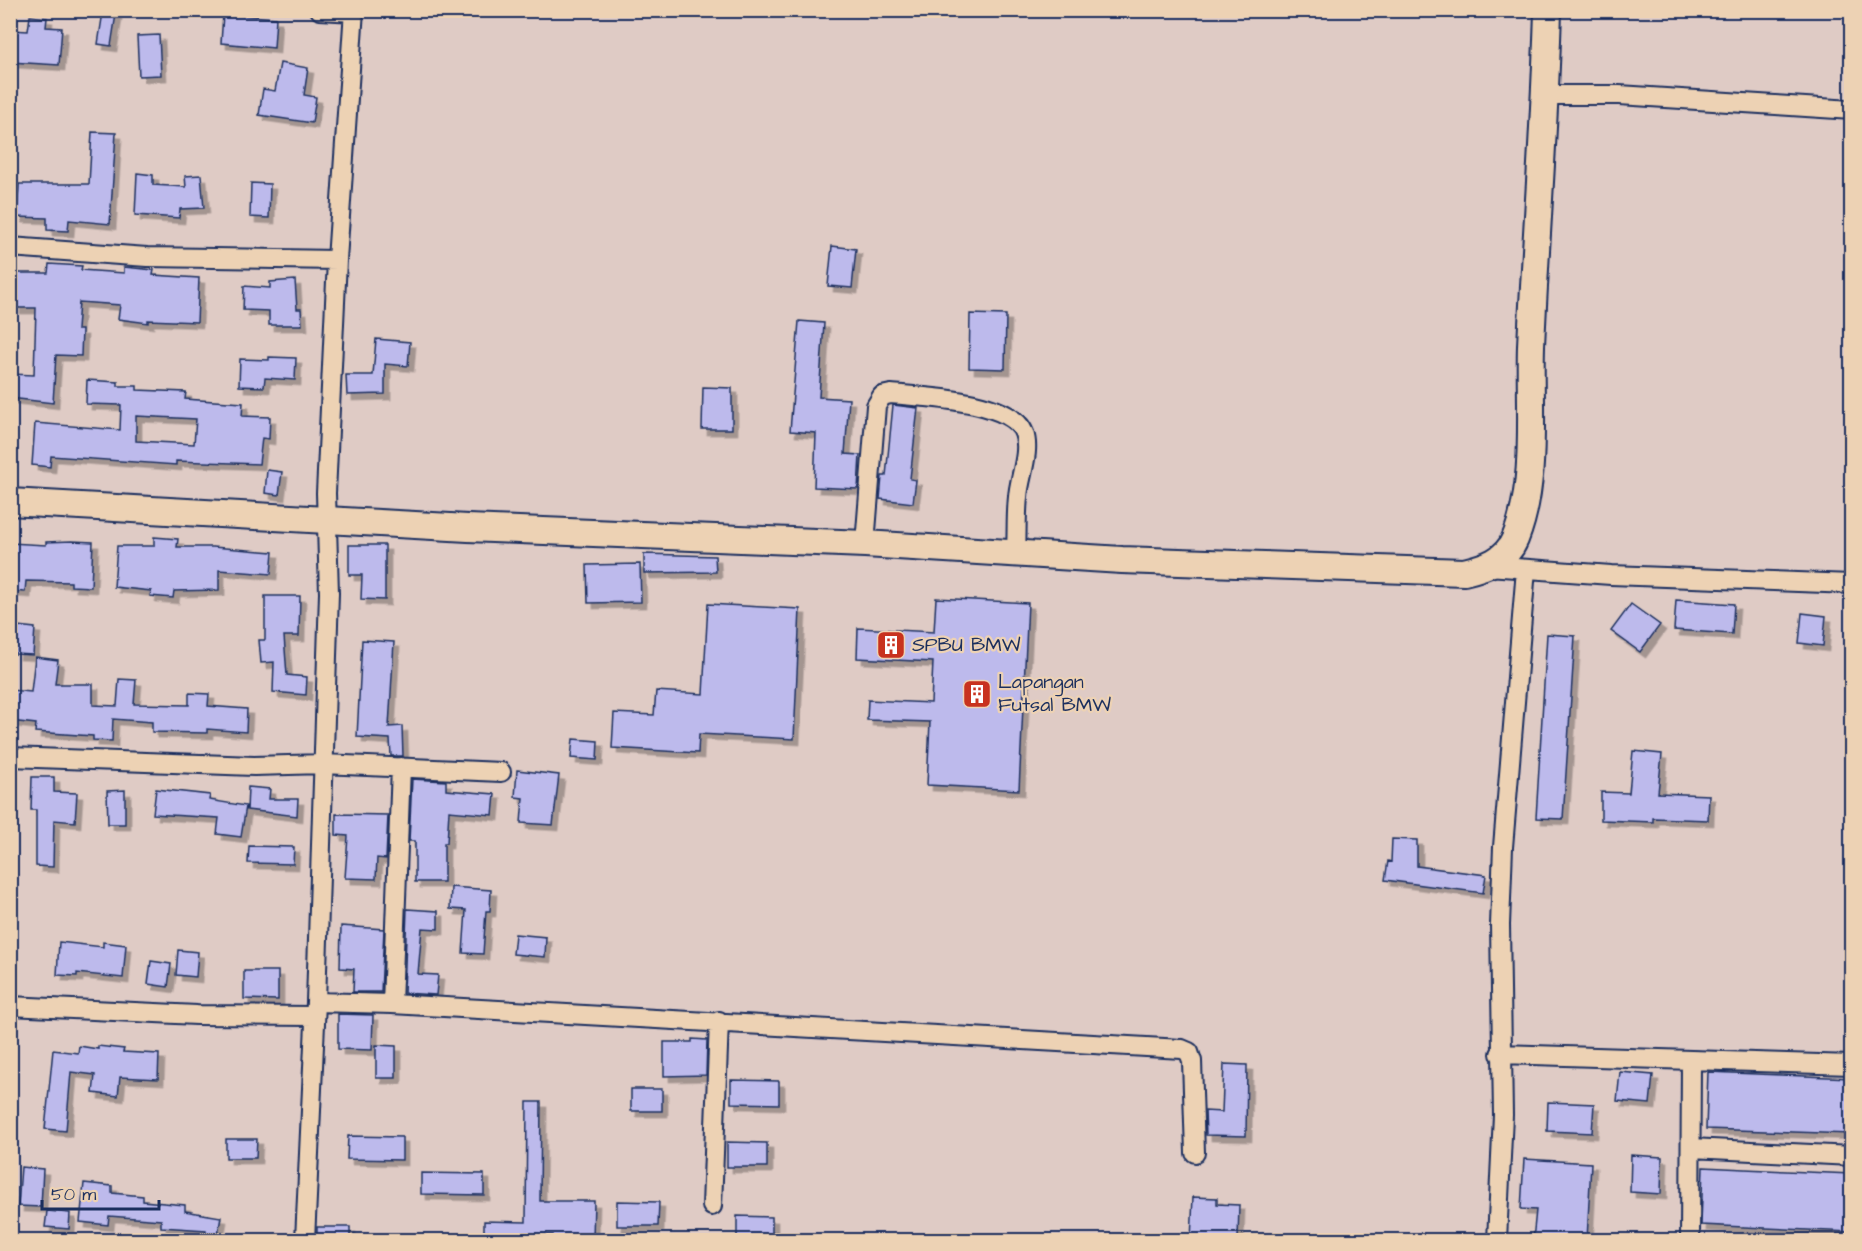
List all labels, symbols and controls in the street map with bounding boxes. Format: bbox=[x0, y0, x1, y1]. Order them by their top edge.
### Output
building icon: SPBU BMW bbox=[875, 629, 907, 661]
place label: SPBU BMW bbox=[912, 631, 1021, 659]
place label: Lapangan Futsal BMW bbox=[998, 668, 1111, 719]
building icon: Lapangan Futsal BMW bbox=[961, 678, 993, 710]
scale bar bbox=[42, 1173, 159, 1211]
text: 50 m bbox=[51, 1182, 96, 1207]

